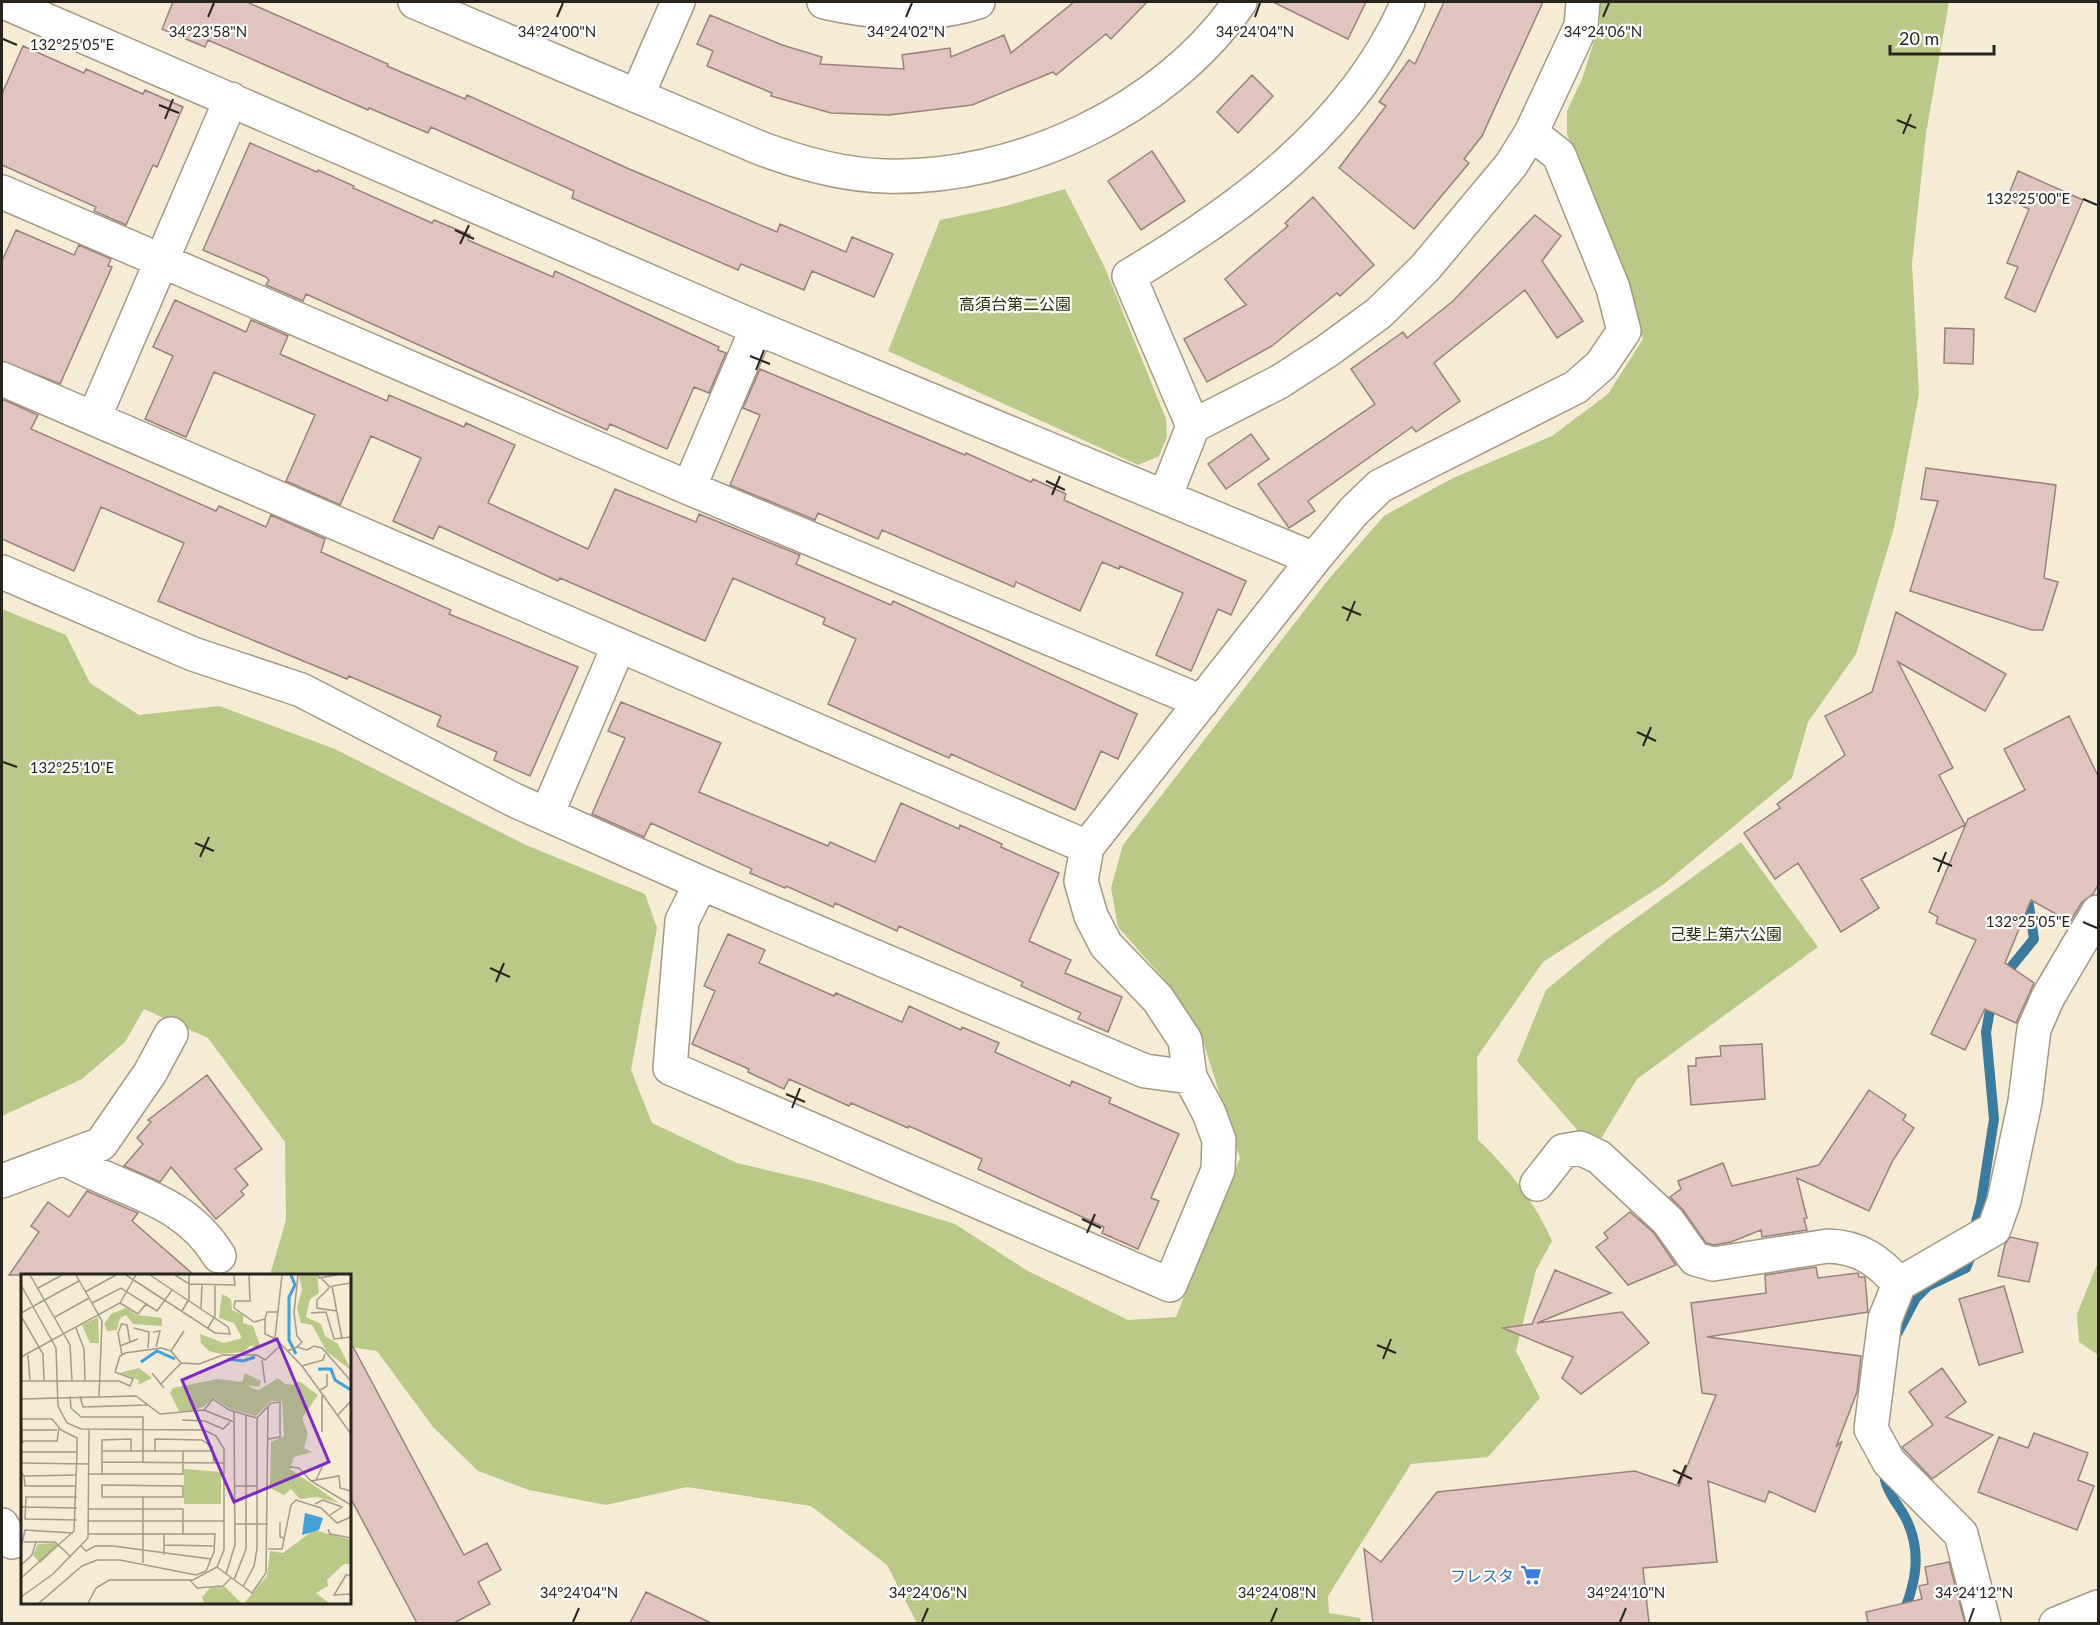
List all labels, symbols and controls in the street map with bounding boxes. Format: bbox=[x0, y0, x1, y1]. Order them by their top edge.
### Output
scale bar bbox=[1890, 18, 1994, 56]
text: 34°23'58"N bbox=[169, 22, 247, 40]
text: 34°24'00"N bbox=[518, 22, 596, 40]
text: 34°24'02"N bbox=[867, 22, 945, 40]
text: 34°24'04"N bbox=[1216, 22, 1294, 40]
text: 34°24'06"N bbox=[1564, 22, 1642, 40]
text: 20 m bbox=[1899, 27, 1939, 49]
text: 132°25'05"E bbox=[30, 35, 114, 53]
text: 132°25'00"E bbox=[1986, 189, 2070, 207]
park label: 高須台第二公園 bbox=[959, 294, 1071, 313]
text: 132°25'10"E bbox=[30, 758, 114, 776]
text: 132°25'05"E bbox=[1986, 912, 2070, 930]
park label: 己斐上第六公園 bbox=[1670, 924, 1782, 943]
inset map bbox=[21, 1274, 351, 1604]
supermarket icon: フレスタ bbox=[1519, 1563, 1543, 1587]
place label: フレスタ bbox=[1450, 1566, 1514, 1585]
text: 34°24'04"N bbox=[540, 1583, 618, 1601]
text: 34°24'06"N bbox=[889, 1583, 967, 1601]
text: 34°24'08"N bbox=[1238, 1583, 1316, 1601]
text: 34°24'10"N bbox=[1587, 1583, 1665, 1601]
text: 34°24'12"N bbox=[1935, 1583, 2013, 1601]

